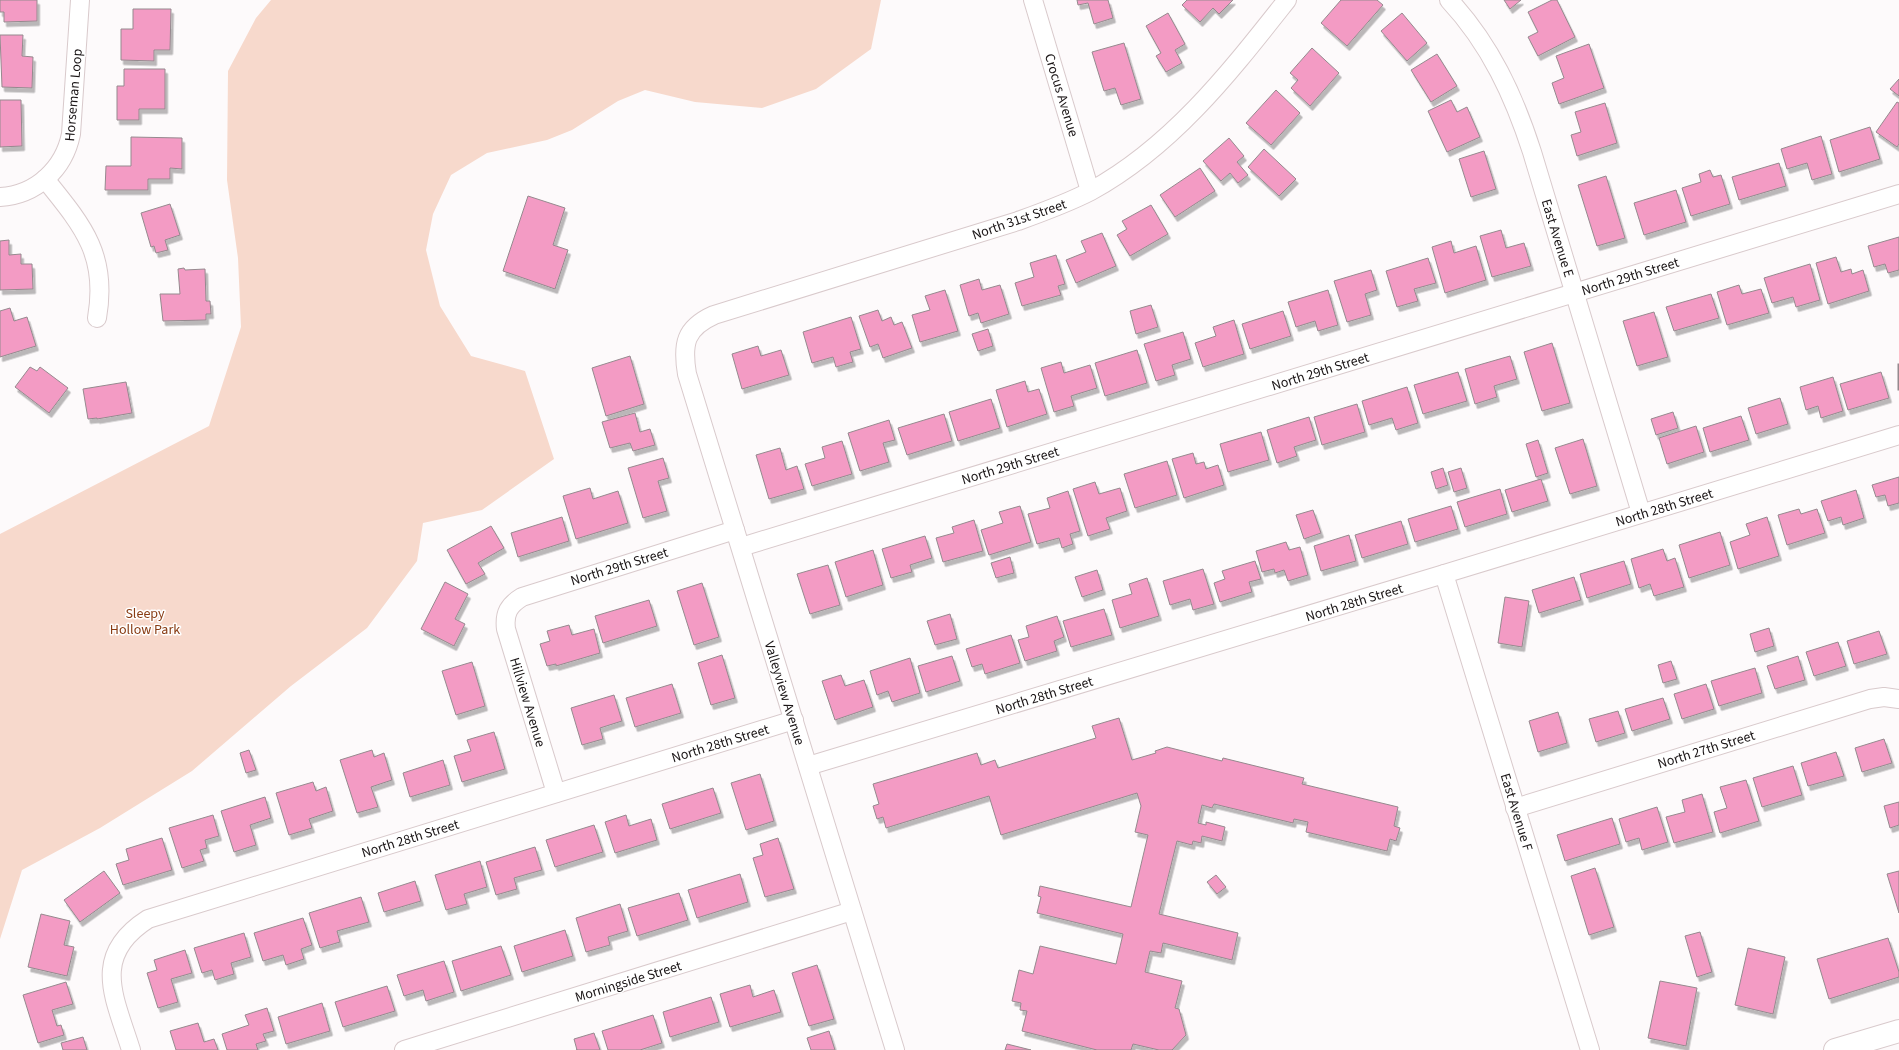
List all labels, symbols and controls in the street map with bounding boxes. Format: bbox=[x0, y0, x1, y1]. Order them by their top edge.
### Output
street label: Horseman Loop bbox=[60, 48, 88, 142]
street label: Crocus Avenue bbox=[1039, 51, 1083, 139]
street label: North 31st Street bbox=[969, 194, 1070, 245]
street label: East Avenue E bbox=[1536, 197, 1578, 280]
street label: North 29th Street bbox=[1579, 253, 1682, 301]
street label: North 29th Street bbox=[1269, 348, 1372, 396]
street label: North 29th Street bbox=[959, 442, 1062, 490]
street label: North 28th Street bbox=[1613, 484, 1716, 532]
street label: North 29th Street bbox=[568, 543, 671, 591]
street label: North 28th Street bbox=[1303, 579, 1406, 627]
park label: Sleepy Hollow Park bbox=[110, 604, 180, 640]
street label: Valleyview Avenue bbox=[759, 639, 809, 748]
street label: Hillview Avenue bbox=[504, 655, 550, 750]
street label: North 28th Street bbox=[993, 672, 1096, 720]
street label: North 28th Street bbox=[669, 720, 772, 768]
street label: North 27th Street bbox=[1655, 726, 1758, 774]
street label: East Avenue F bbox=[1495, 771, 1537, 854]
street label: North 28th Street bbox=[359, 815, 462, 863]
street label: Morningside Street bbox=[573, 956, 684, 1008]

